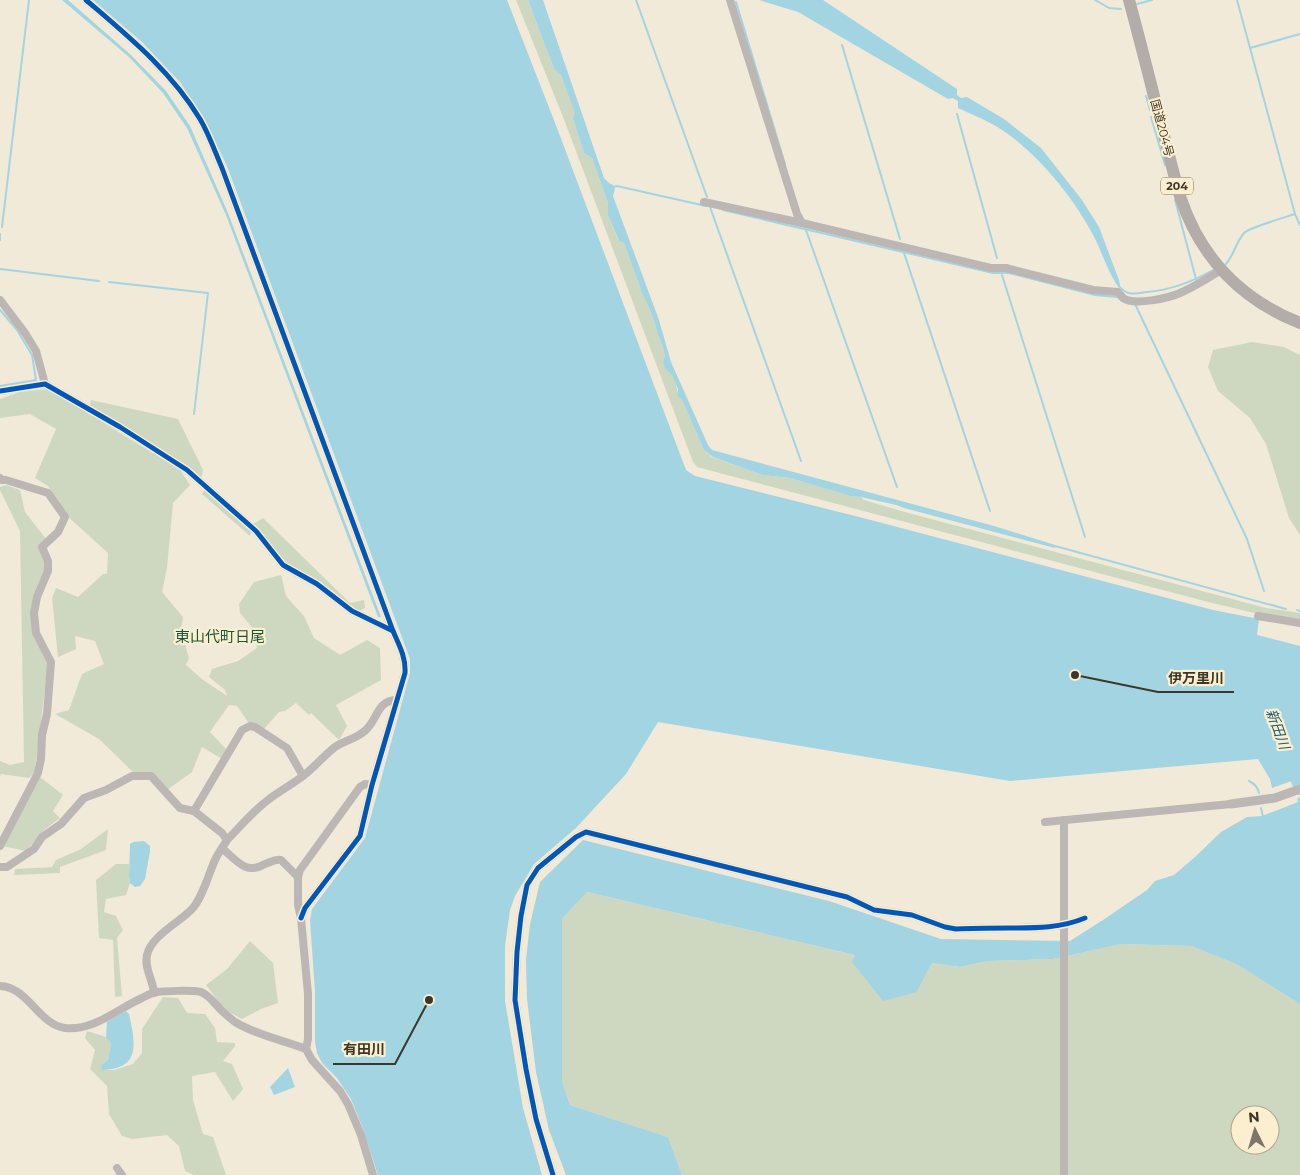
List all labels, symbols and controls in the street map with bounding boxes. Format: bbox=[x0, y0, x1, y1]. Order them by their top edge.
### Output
street label: 国道204号 bbox=[1148, 98, 1177, 158]
road number: 204 bbox=[1161, 178, 1193, 195]
district label: 東山代町日尾 bbox=[175, 627, 265, 646]
callout: 伊万里川 bbox=[1158, 663, 1234, 692]
text: 伊万里川 bbox=[1168, 669, 1224, 687]
water label: 新田川 bbox=[1262, 706, 1294, 754]
callout: 有田川 bbox=[333, 1035, 395, 1064]
text: 有田川 bbox=[343, 1040, 385, 1058]
north arrow bbox=[1230, 1105, 1280, 1155]
text: N bbox=[1247, 1108, 1260, 1127]

